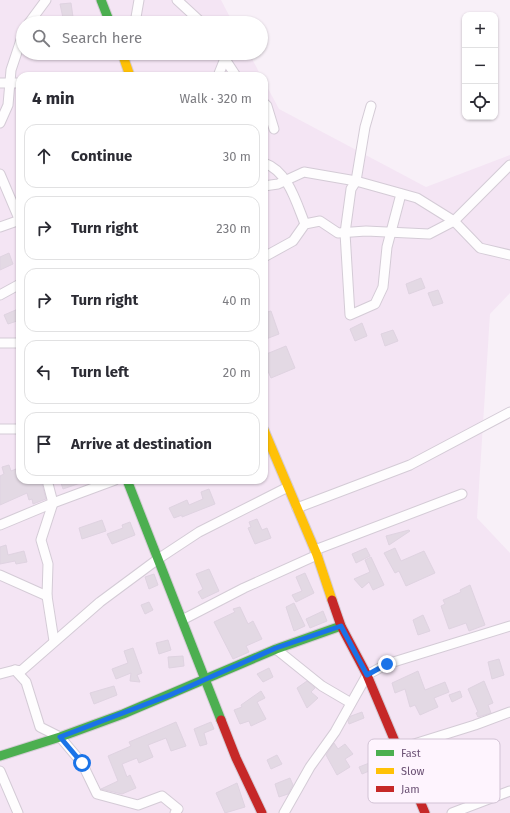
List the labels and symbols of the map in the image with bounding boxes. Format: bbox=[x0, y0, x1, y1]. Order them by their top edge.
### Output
route end bbox=[378, 655, 396, 673]
legend bbox=[368, 739, 500, 803]
text: Fast bbox=[401, 747, 421, 760]
route start bbox=[73, 754, 91, 772]
text: Slow bbox=[401, 765, 425, 778]
text: Jam bbox=[401, 783, 420, 796]

